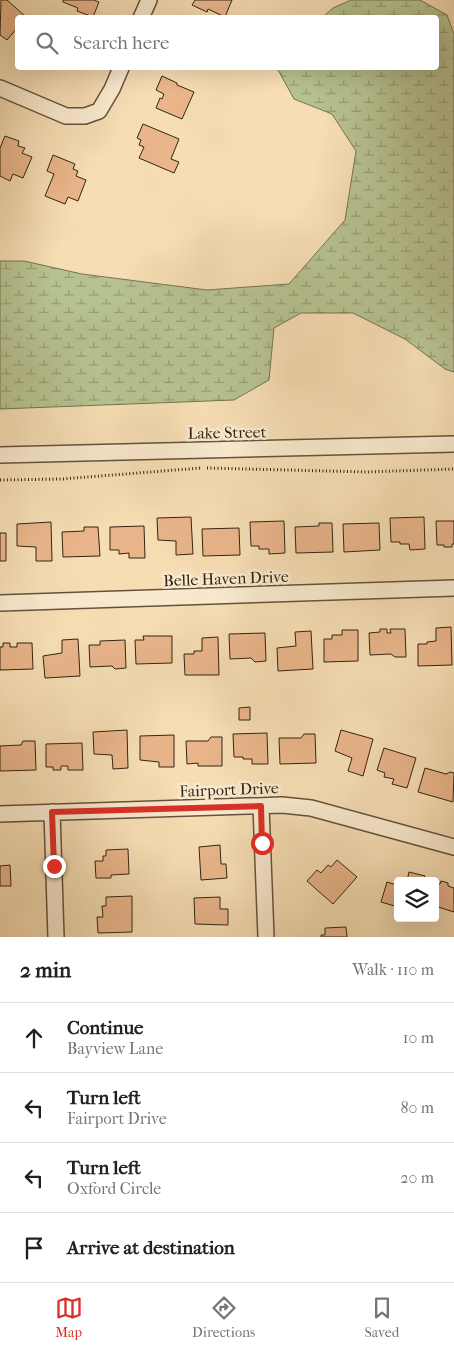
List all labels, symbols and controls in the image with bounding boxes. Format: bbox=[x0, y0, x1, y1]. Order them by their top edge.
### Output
search box bbox=[15, 15, 439, 70]
icon: search bbox=[33, 29, 61, 57]
text: Search here bbox=[73, 32, 169, 54]
street label: Lake Street bbox=[188, 422, 267, 443]
street label: Belle Haven Drive bbox=[163, 567, 289, 590]
street label: Fairport Drive bbox=[179, 778, 279, 801]
route start bbox=[251, 832, 274, 855]
route end bbox=[43, 855, 66, 878]
map controls bbox=[394, 877, 439, 922]
button: layers bbox=[394, 877, 439, 922]
text: 2 min bbox=[20, 958, 71, 982]
text: Walk · 110 m bbox=[352, 960, 434, 979]
text: Continue bbox=[67, 1017, 143, 1039]
icon: ahead bbox=[20, 1024, 48, 1052]
text: 10 m bbox=[403, 1028, 434, 1047]
text: Bayview Lane bbox=[67, 1039, 163, 1058]
text: Turn left bbox=[67, 1087, 141, 1109]
icon: left bbox=[20, 1094, 48, 1122]
text: 80 m bbox=[400, 1098, 434, 1117]
text: Fairport Drive bbox=[67, 1109, 167, 1128]
text: Turn left bbox=[67, 1157, 141, 1179]
icon: left bbox=[20, 1164, 48, 1192]
text: 20 m bbox=[400, 1168, 434, 1187]
text: Oxford Circle bbox=[67, 1179, 161, 1198]
icon: arrive bbox=[20, 1234, 48, 1262]
text: Arrive at destination bbox=[67, 1237, 235, 1259]
tab: Map bbox=[55, 1294, 83, 1341]
tab: Directions bbox=[192, 1294, 255, 1341]
tab: Saved bbox=[365, 1294, 399, 1341]

